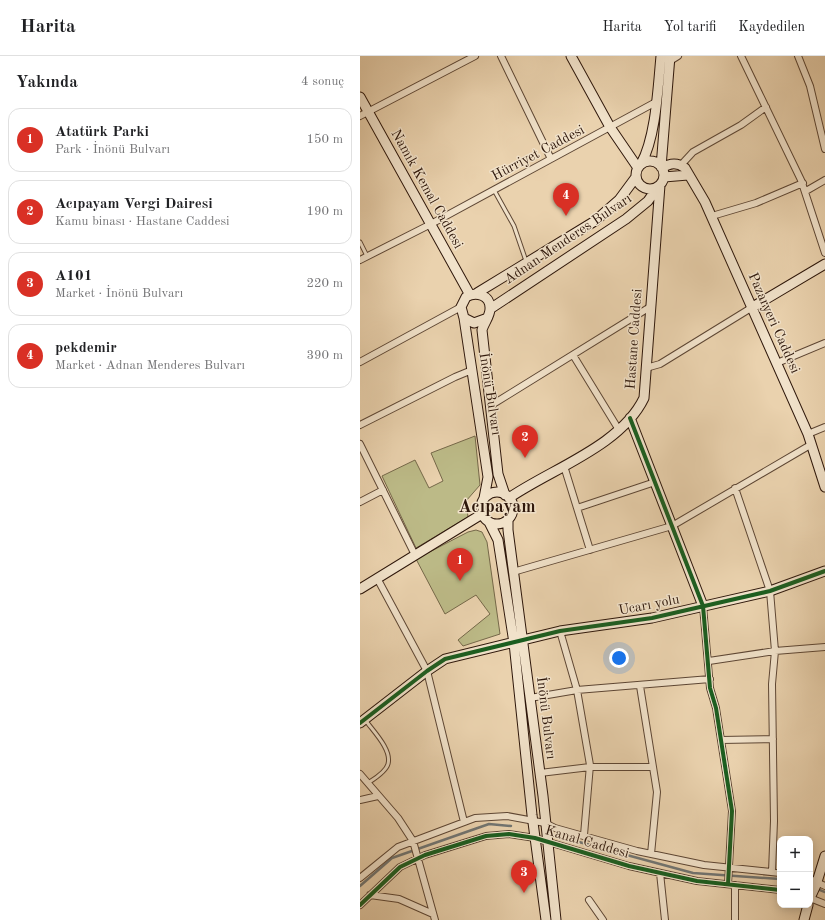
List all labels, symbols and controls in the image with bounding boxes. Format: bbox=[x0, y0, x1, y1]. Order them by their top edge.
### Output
text: Harita bbox=[20, 18, 76, 37]
text: Harita bbox=[602, 20, 642, 34]
text: Yol tarifi bbox=[664, 20, 716, 34]
text: Kaydedilen bbox=[738, 20, 805, 34]
text: Yakında bbox=[16, 74, 78, 91]
text: 4 sonuç bbox=[301, 75, 344, 88]
street label: Hürriyet Caddesi bbox=[489, 123, 587, 183]
text: Atatürk Parki bbox=[55, 125, 149, 140]
street label: Namık Kemal Caddesi bbox=[388, 127, 466, 251]
text: 1 bbox=[26, 133, 34, 146]
text: 150 m bbox=[306, 133, 343, 146]
text: Park · İnönü Bulvarı bbox=[55, 143, 170, 156]
pin: 4 bbox=[553, 183, 579, 216]
street label: Adnan Menderes Bulvarı bbox=[502, 191, 634, 287]
text: Acıpayam Vergi Dairesi bbox=[55, 197, 213, 212]
text: 2 bbox=[26, 205, 34, 218]
text: 190 m bbox=[306, 205, 343, 218]
text: Kamu binası · Hastane Caddesi bbox=[55, 215, 230, 228]
text: A101 bbox=[55, 269, 92, 284]
street label: Pazaryeri Caddesi bbox=[746, 271, 803, 376]
text: 3 bbox=[26, 277, 34, 290]
text: 220 m bbox=[306, 277, 343, 290]
text: Market · İnönü Bulvarı bbox=[55, 287, 183, 300]
street label: Hastane Caddesi bbox=[623, 288, 645, 390]
text: pekdemir bbox=[55, 341, 117, 356]
text: 4 bbox=[26, 349, 34, 362]
text: 390 m bbox=[306, 349, 343, 362]
street label: İnönü Bulvarı bbox=[477, 351, 506, 436]
text: Market · Adnan Menderes Bulvarı bbox=[55, 359, 245, 372]
pin: 2 bbox=[512, 425, 538, 458]
district label: Acıpayam bbox=[458, 498, 536, 516]
pin: 1 bbox=[447, 548, 473, 581]
street label: Ucarı yolu bbox=[617, 592, 681, 618]
your location bbox=[609, 648, 629, 668]
street label: İnönü Bulvarı bbox=[534, 675, 561, 760]
street label: Kanal Caddesi bbox=[543, 823, 631, 861]
map controls bbox=[777, 836, 813, 908]
button: + bbox=[777, 836, 813, 872]
pin: 3 bbox=[511, 860, 537, 893]
button: − bbox=[777, 872, 813, 908]

